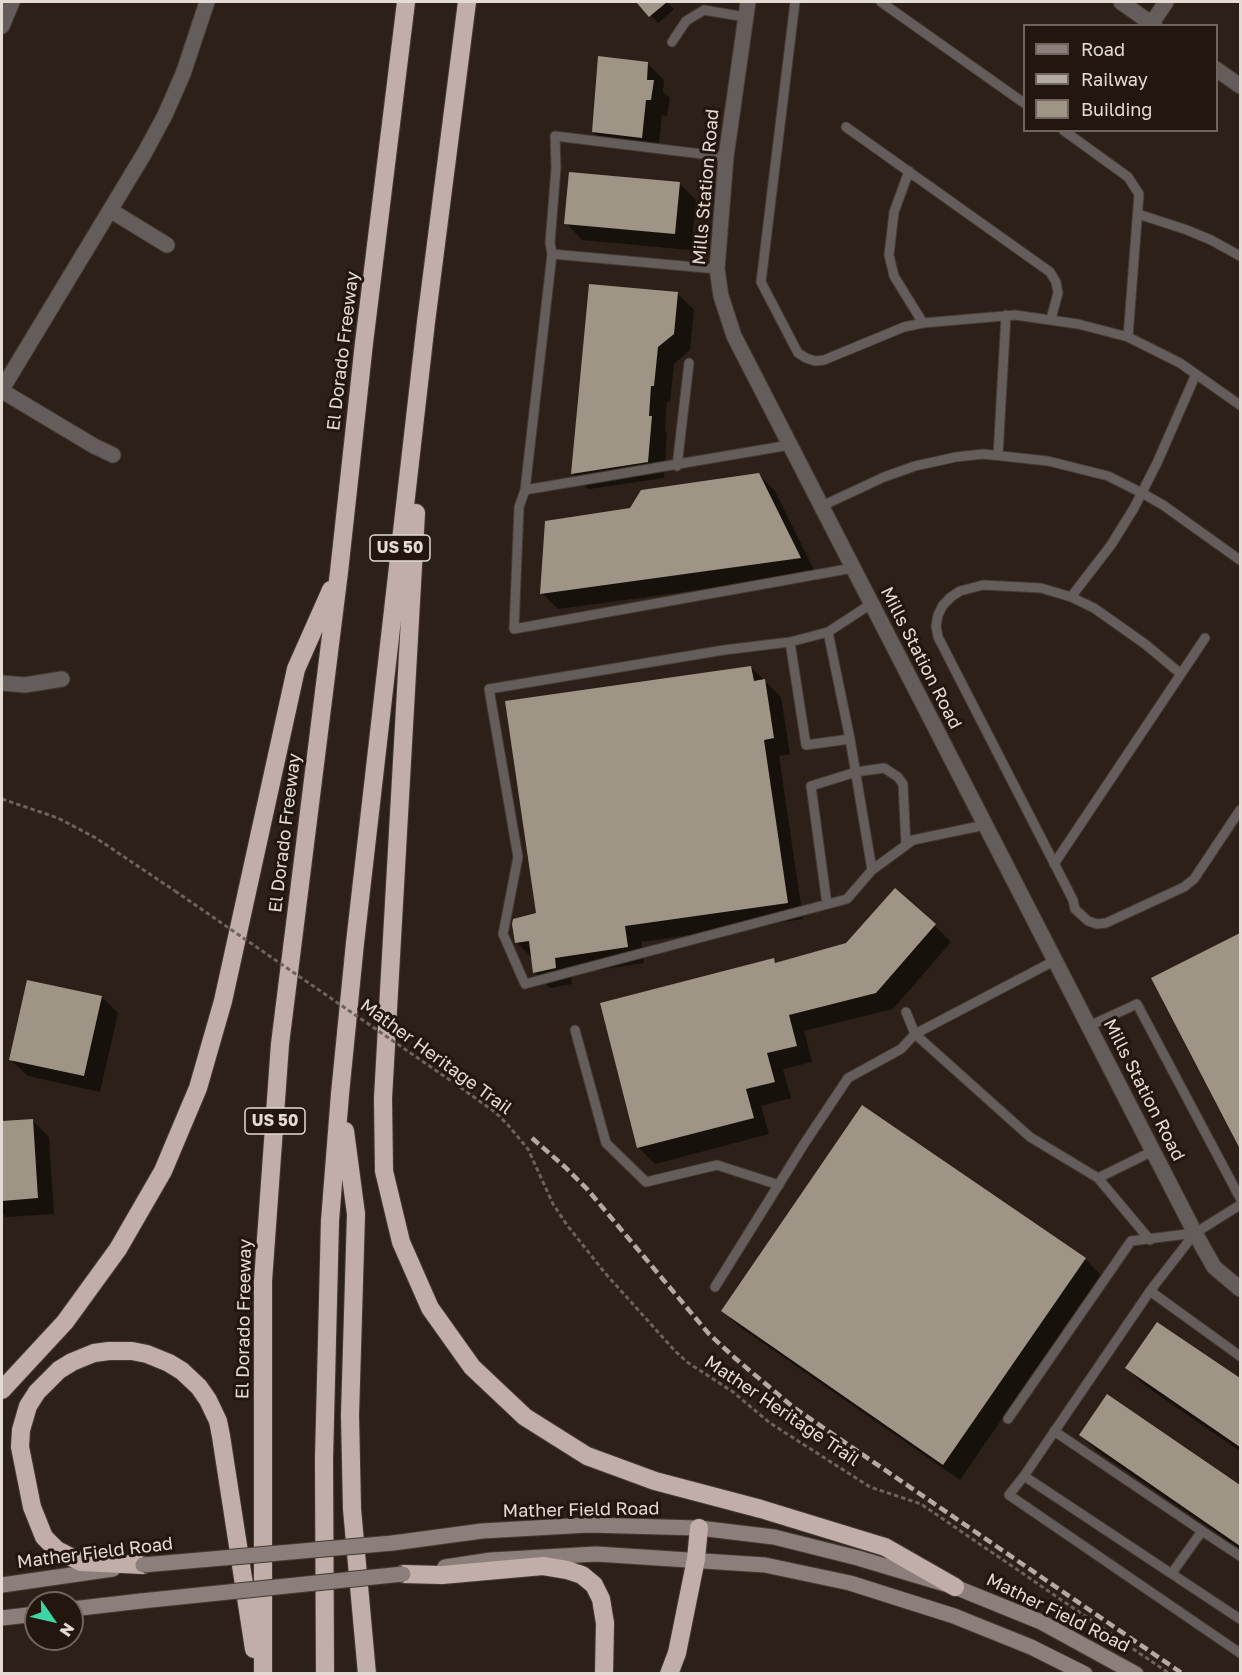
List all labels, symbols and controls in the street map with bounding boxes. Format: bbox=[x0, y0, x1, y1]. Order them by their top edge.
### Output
legend bbox=[1023, 24, 1218, 132]
text: Road bbox=[1081, 38, 1125, 60]
text: Railway bbox=[1081, 68, 1148, 90]
text: Building bbox=[1081, 98, 1152, 120]
street label: Mills Station Road bbox=[688, 108, 724, 266]
street label: El Dorado Freeway bbox=[323, 270, 363, 432]
road number: US 50 bbox=[370, 535, 430, 561]
street label: Mills Station Road bbox=[876, 583, 966, 733]
street label: El Dorado Freeway bbox=[265, 752, 305, 914]
street label: Mather Heritage Trail bbox=[356, 995, 516, 1119]
street label: Mills Station Road bbox=[1099, 1015, 1189, 1165]
road number: US 50 bbox=[245, 1108, 305, 1134]
street label: El Dorado Freeway bbox=[232, 1239, 256, 1399]
street label: Mather Heritage Trail bbox=[700, 1351, 864, 1471]
street label: Mather Field Road bbox=[502, 1498, 660, 1522]
street label: Mather Field Road bbox=[16, 1533, 174, 1573]
street label: Mather Field Road bbox=[983, 1569, 1133, 1657]
north arrow bbox=[24, 1591, 84, 1651]
text: N bbox=[56, 1619, 79, 1641]

